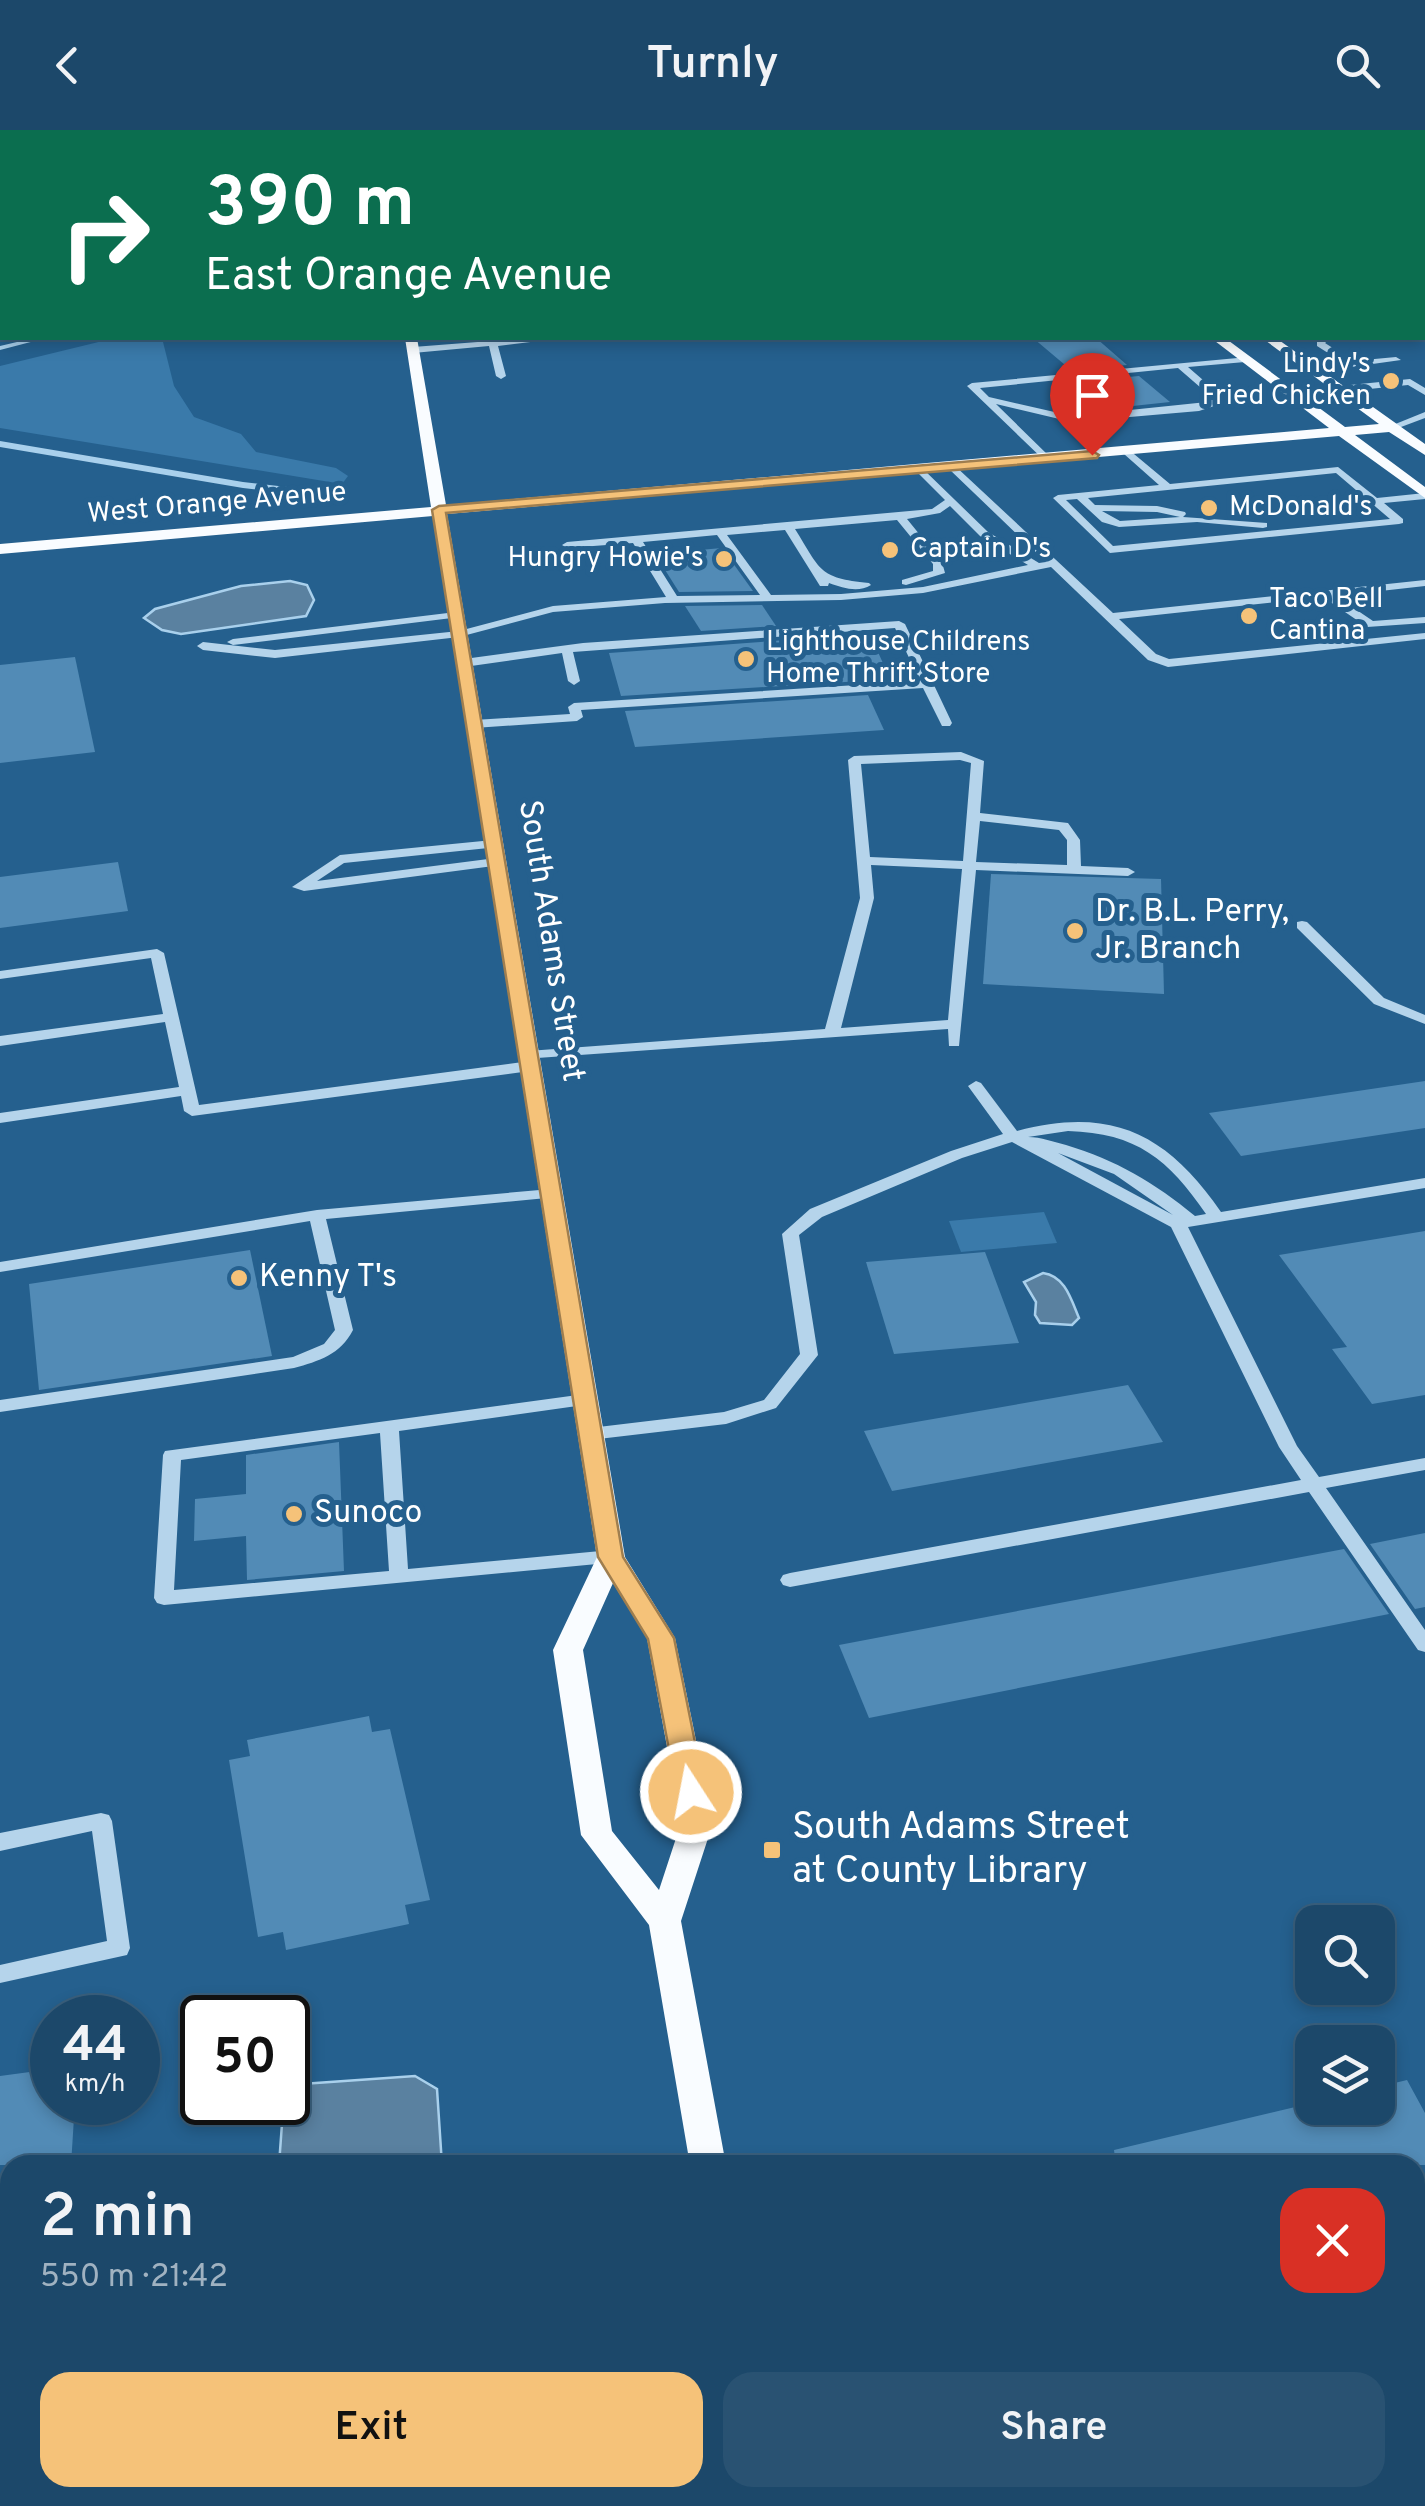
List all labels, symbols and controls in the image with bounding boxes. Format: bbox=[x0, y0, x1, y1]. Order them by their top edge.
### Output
text: Turnly bbox=[646, 37, 779, 94]
icon: back bbox=[40, 38, 95, 93]
icon: search bbox=[1330, 38, 1385, 93]
text: 390 m bbox=[205, 162, 415, 251]
icon: right bbox=[40, 170, 170, 300]
text: East Orange Avenue bbox=[205, 249, 612, 306]
place label: Lindy's Fried Chicken bbox=[1201, 347, 1371, 415]
pin bbox=[1050, 353, 1135, 456]
icon: arrive bbox=[1065, 368, 1120, 423]
marker: Lindy's Fried Chicken bbox=[1380, 370, 1402, 392]
street label: West Orange Avenue bbox=[86, 475, 348, 533]
place label: McDonald's bbox=[1229, 490, 1373, 526]
marker: McDonald's bbox=[1198, 497, 1220, 519]
place label: Captain D's bbox=[910, 532, 1051, 568]
marker: Captain D's bbox=[879, 539, 901, 561]
place label: Hungry Howie's bbox=[507, 541, 704, 577]
marker: Hungry Howie's bbox=[713, 548, 735, 570]
place label: Taco Bell Cantina bbox=[1269, 582, 1383, 650]
marker: Taco Bell Cantina bbox=[1238, 605, 1260, 627]
place label: Lighthouse Childrens Home Thrift Store bbox=[766, 625, 1030, 693]
marker: Lighthouse Childrens Home Thrift Store bbox=[735, 648, 757, 670]
street label: South Adams Street bbox=[508, 797, 592, 1085]
place label: Dr. B.L. Perry, Jr. Branch bbox=[1095, 893, 1289, 970]
marker: Dr. B.L. Perry, Jr. Branch bbox=[1064, 920, 1086, 942]
place label: Kenny T's bbox=[259, 1258, 397, 1298]
marker: Kenny T's bbox=[228, 1267, 250, 1289]
place label: Sunoco bbox=[314, 1494, 422, 1534]
marker: Sunoco bbox=[283, 1503, 305, 1525]
position arrow bbox=[639, 1740, 743, 1844]
place label: South Adams Street at County Library bbox=[792, 1804, 1130, 1897]
marker: South Adams Street at County Library bbox=[761, 1839, 783, 1861]
map controls bbox=[1295, 1905, 1395, 2125]
button: search bbox=[1295, 1905, 1395, 2005]
speed limit sign: 50 bbox=[180, 1995, 310, 2125]
text: 44 bbox=[63, 2016, 127, 2079]
button: layers bbox=[1295, 2025, 1395, 2125]
text: km/h bbox=[65, 2069, 125, 2101]
text: 2 min bbox=[40, 2182, 195, 2258]
button: close bbox=[1280, 2188, 1385, 2293]
text: 550 m · 21:42 bbox=[40, 2258, 228, 2298]
button: Exit bbox=[40, 2372, 703, 2487]
button: Share bbox=[723, 2372, 1385, 2487]

